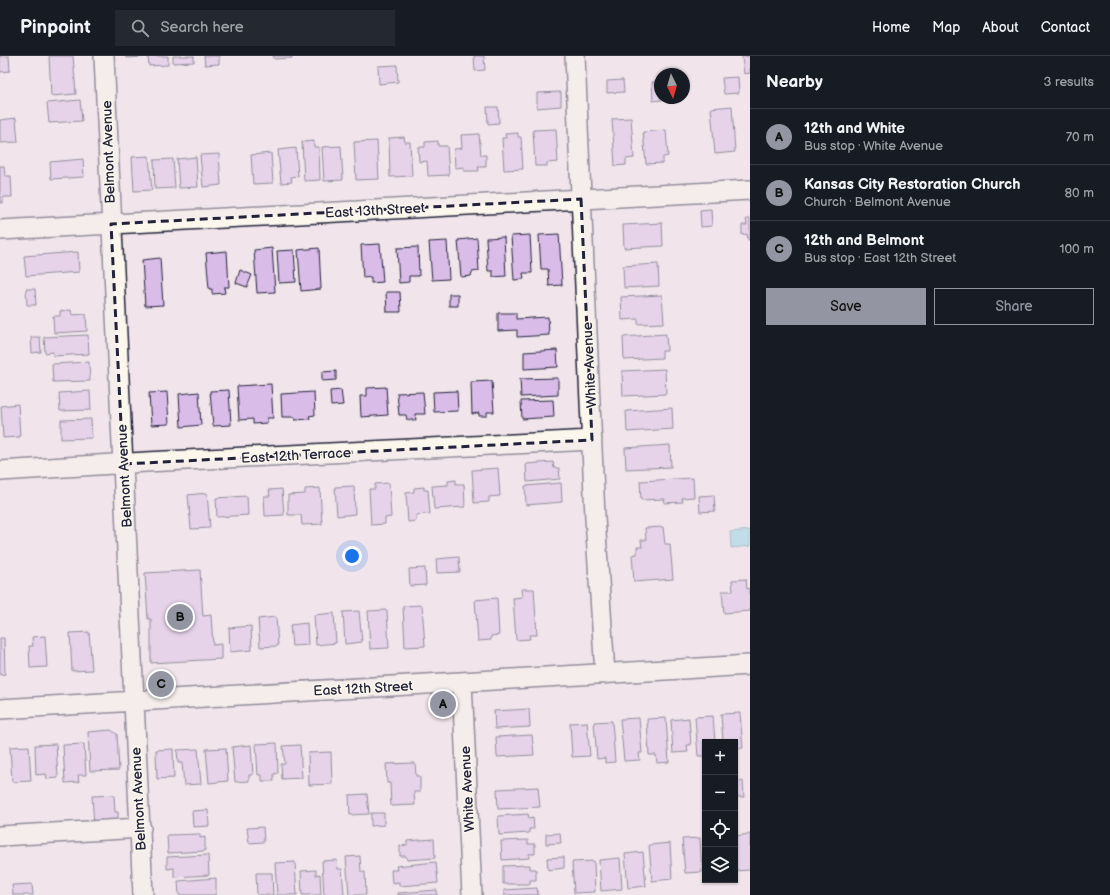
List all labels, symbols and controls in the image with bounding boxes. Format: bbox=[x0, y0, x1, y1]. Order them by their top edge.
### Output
search box bbox=[115, 10, 395, 46]
text: Pinpoint bbox=[20, 16, 91, 39]
icon: search bbox=[129, 17, 151, 39]
text: Search here bbox=[161, 18, 244, 37]
text: Home bbox=[872, 19, 910, 36]
text: Map bbox=[932, 19, 960, 36]
text: About bbox=[982, 19, 1019, 36]
text: Contact bbox=[1041, 19, 1090, 36]
north arrow bbox=[654, 68, 690, 104]
text: Nearby bbox=[766, 72, 823, 92]
text: 3 results bbox=[1043, 74, 1094, 90]
street label: Belmont Avenue bbox=[98, 100, 119, 204]
text: 12th and White bbox=[804, 119, 905, 138]
text: A bbox=[775, 129, 783, 145]
text: 70 m bbox=[1066, 129, 1094, 145]
text: Bus stop · White Avenue bbox=[804, 138, 943, 154]
text: Kansas City Restoration Church bbox=[804, 175, 1021, 194]
text: B bbox=[774, 185, 784, 201]
text: 80 m bbox=[1065, 185, 1094, 201]
text: Church · Belmont Avenue bbox=[804, 194, 951, 210]
street label: East 13th Street bbox=[325, 199, 426, 222]
text: 12th and Belmont bbox=[804, 231, 924, 250]
text: C bbox=[774, 241, 784, 257]
text: 100 m bbox=[1059, 241, 1094, 257]
text: Bus stop · East 12th Street bbox=[804, 250, 956, 266]
button: Save bbox=[766, 288, 926, 325]
button: Share bbox=[934, 288, 1094, 325]
street label: White Avenue bbox=[579, 321, 600, 408]
street label: Belmont Avenue bbox=[113, 424, 136, 528]
street label: East 12th Terrace bbox=[241, 444, 351, 467]
your location bbox=[342, 546, 362, 566]
pin: B bbox=[167, 602, 193, 632]
pin: C bbox=[148, 669, 174, 699]
street label: East 12th Street bbox=[313, 677, 414, 700]
pin: A bbox=[430, 689, 456, 719]
map controls bbox=[702, 739, 738, 883]
button: + bbox=[702, 739, 738, 775]
street label: White Avenue bbox=[457, 745, 478, 832]
street label: Belmont Avenue bbox=[127, 747, 150, 851]
button: − bbox=[702, 775, 738, 811]
button: locate bbox=[702, 811, 738, 847]
button: layers bbox=[702, 847, 738, 883]

